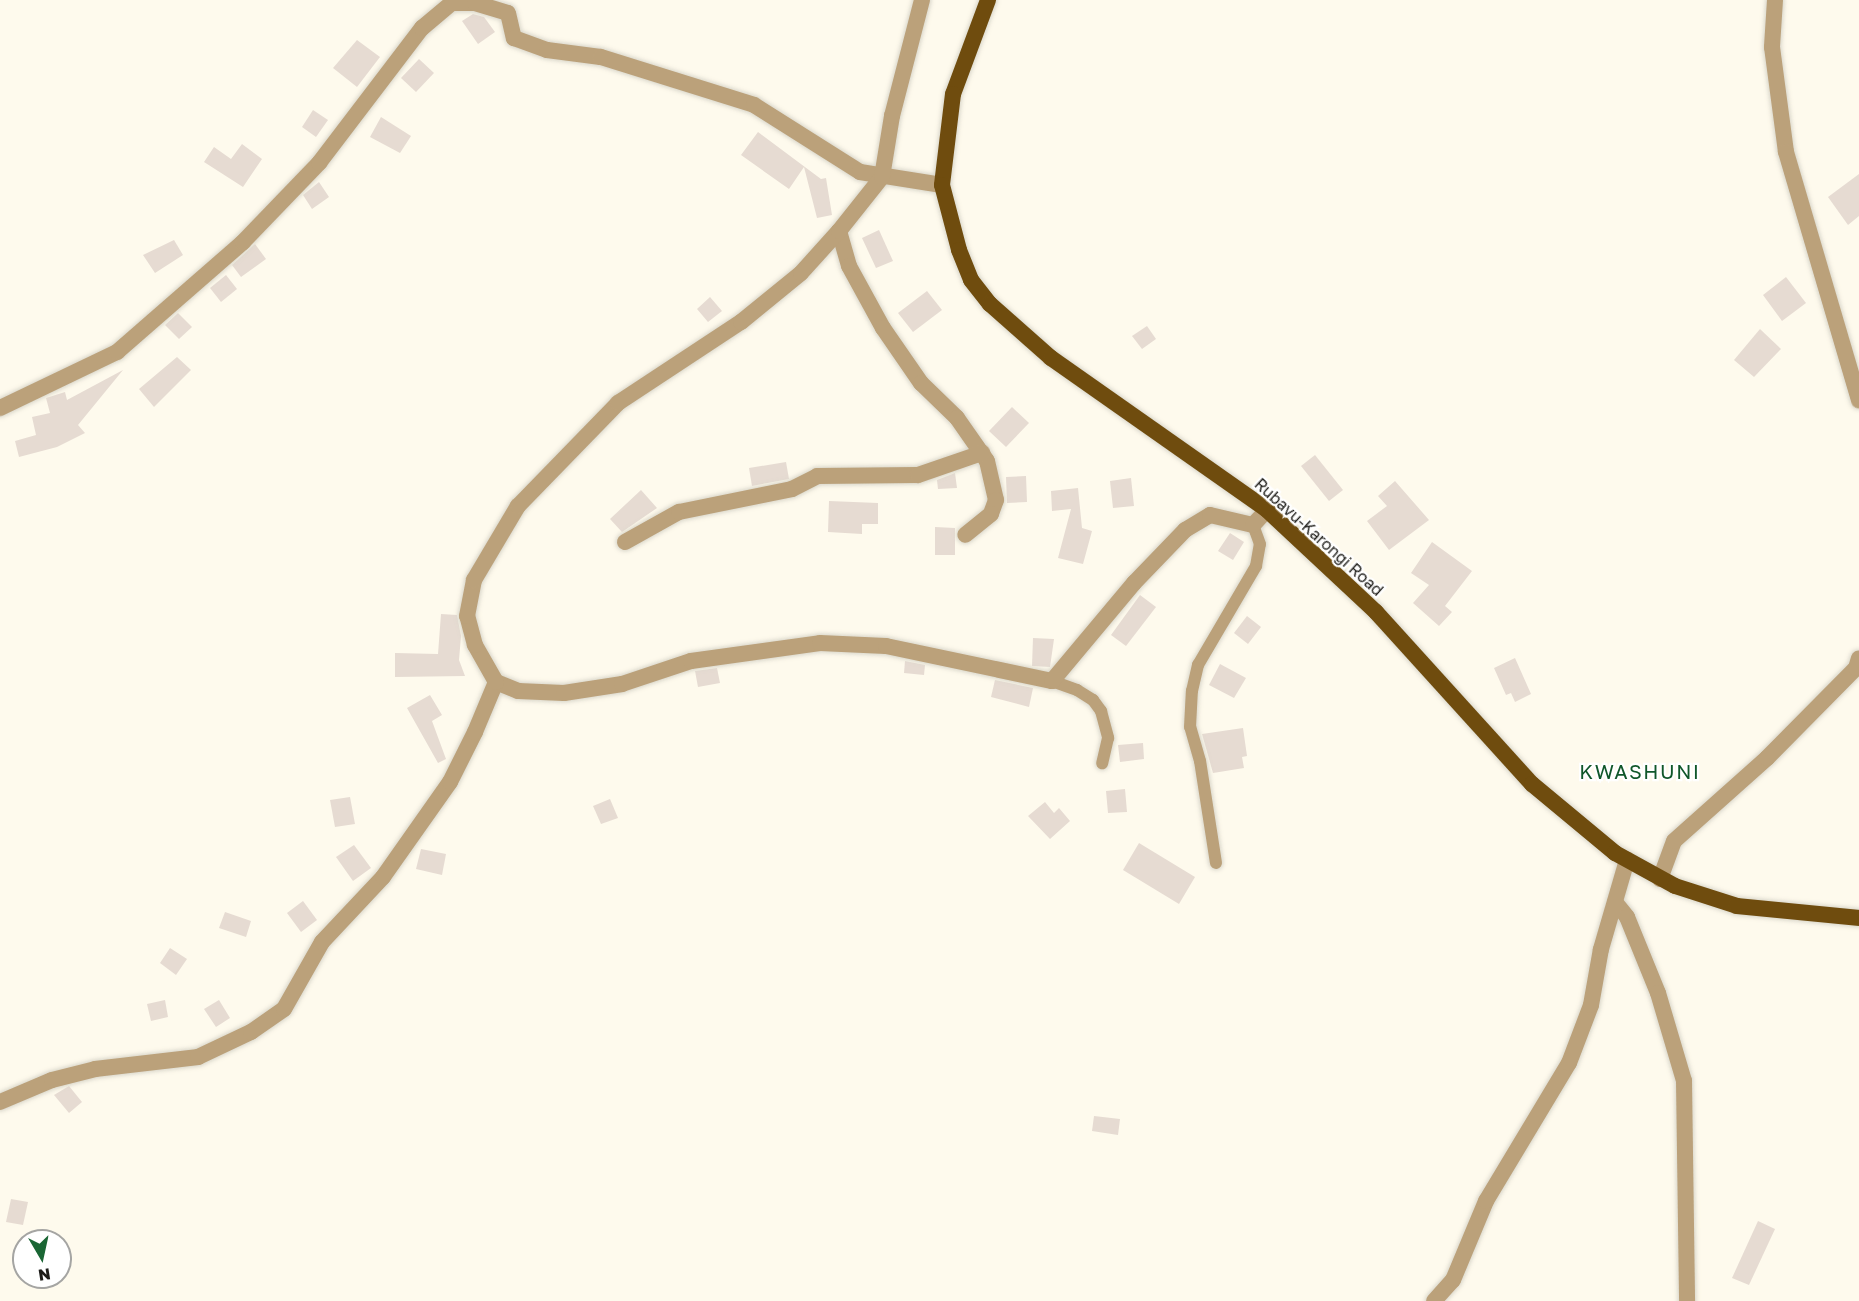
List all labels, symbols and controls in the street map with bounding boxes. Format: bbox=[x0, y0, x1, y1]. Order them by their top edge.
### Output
street label: Rubavu-Karongi Road bbox=[1251, 474, 1387, 600]
district label: KWASHUNI bbox=[1579, 759, 1701, 783]
north arrow bbox=[12, 1229, 72, 1289]
text: N bbox=[37, 1264, 52, 1286]

